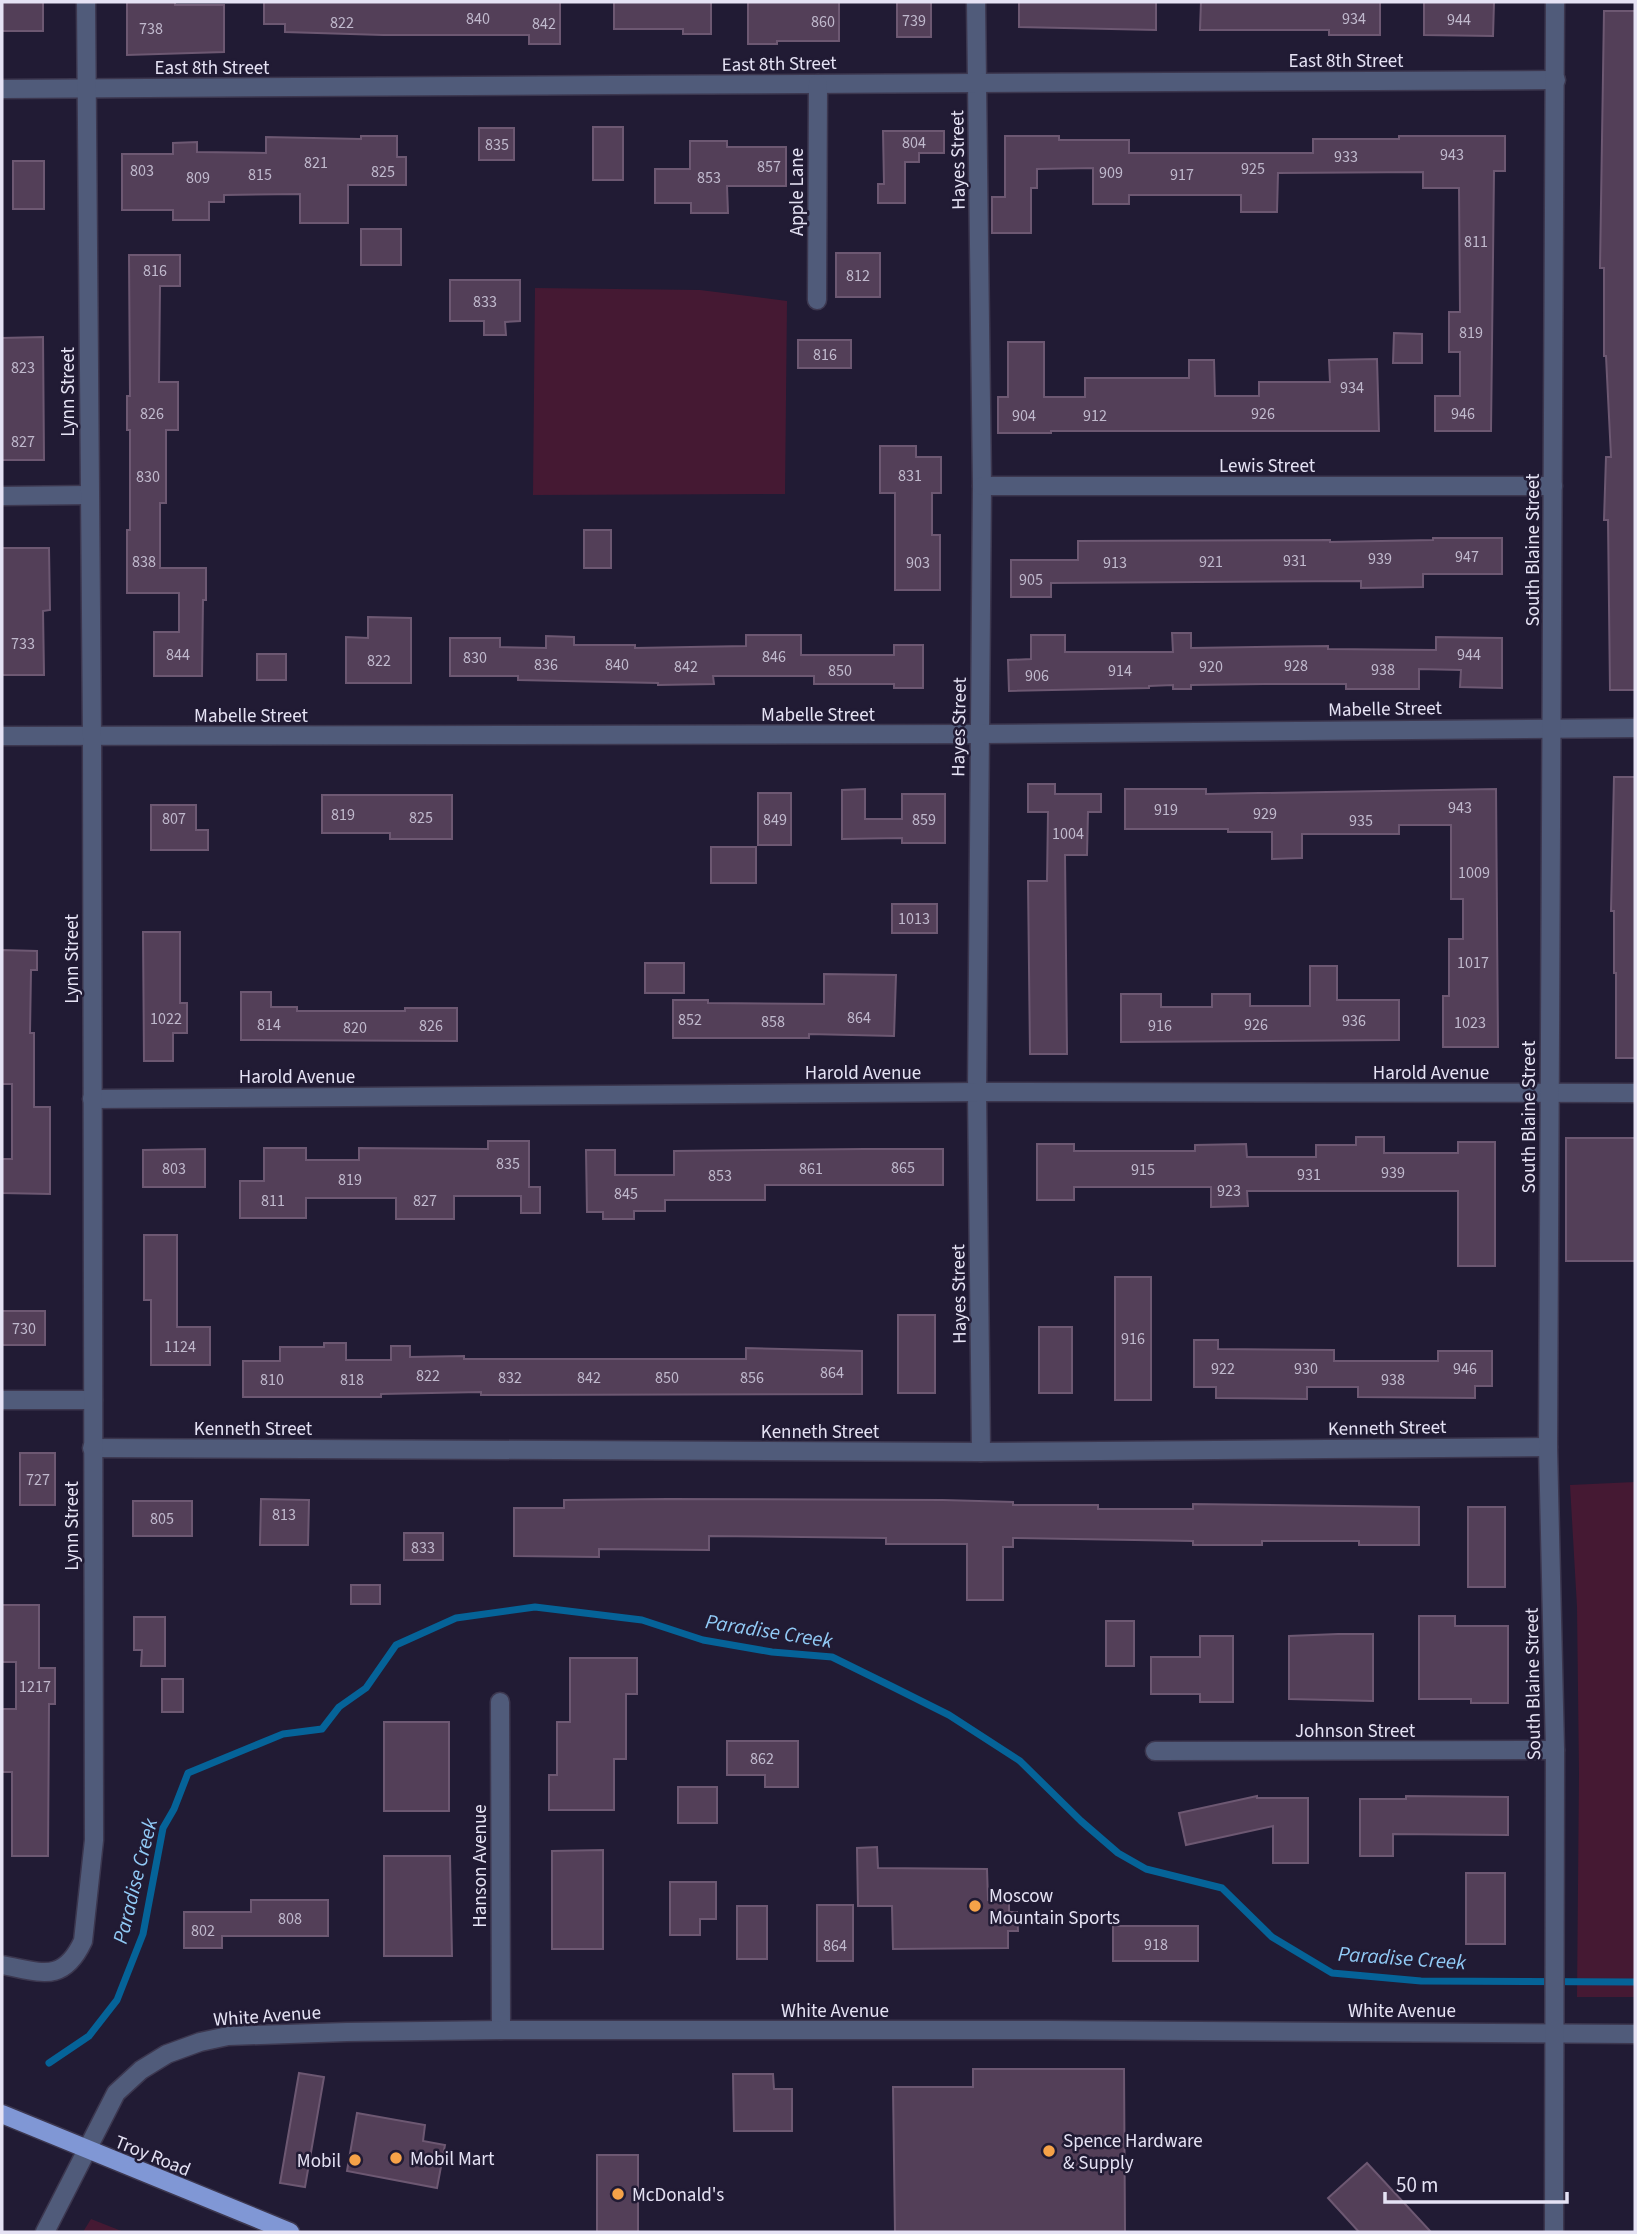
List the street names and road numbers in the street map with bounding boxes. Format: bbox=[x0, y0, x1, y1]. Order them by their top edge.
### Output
street label: East 8th Street bbox=[1289, 48, 1404, 75]
street label: East 8th Street bbox=[721, 50, 837, 79]
street label: East 8th Street bbox=[155, 55, 270, 82]
street label: Hayes Street bbox=[944, 109, 973, 210]
street label: Apple Lane bbox=[784, 148, 811, 236]
street label: Lynn Street bbox=[55, 347, 82, 437]
street label: Lewis Street bbox=[1219, 453, 1316, 480]
street label: South Blaine Street bbox=[1520, 473, 1547, 626]
street label: Hayes Street bbox=[945, 676, 974, 777]
street label: Mabelle Street bbox=[1328, 695, 1443, 724]
street label: Mabelle Street bbox=[761, 702, 875, 729]
street label: Mabelle Street bbox=[194, 703, 308, 730]
street label: Lynn Street bbox=[59, 914, 86, 1004]
street label: South Blaine Street bbox=[1516, 1040, 1543, 1193]
street label: Harold Avenue bbox=[805, 1060, 921, 1087]
street label: Harold Avenue bbox=[1373, 1060, 1489, 1087]
street label: Harold Avenue bbox=[239, 1064, 355, 1091]
street label: Hayes Street bbox=[945, 1243, 974, 1344]
street label: Kenneth Street bbox=[1328, 1414, 1447, 1443]
street label: Kenneth Street bbox=[194, 1416, 313, 1443]
street label: Kenneth Street bbox=[761, 1419, 880, 1446]
street label: Lynn Street bbox=[59, 1481, 86, 1571]
street label: South Blaine Street bbox=[1519, 1607, 1548, 1761]
street label: Johnson Street bbox=[1295, 1718, 1416, 1745]
street label: Hanson Avenue bbox=[467, 1804, 494, 1928]
street label: White Avenue bbox=[781, 1998, 889, 2025]
street label: White Avenue bbox=[1348, 1998, 1456, 2025]
street label: White Avenue bbox=[212, 1999, 322, 2034]
street label: Troy Road bbox=[111, 2129, 194, 2184]

